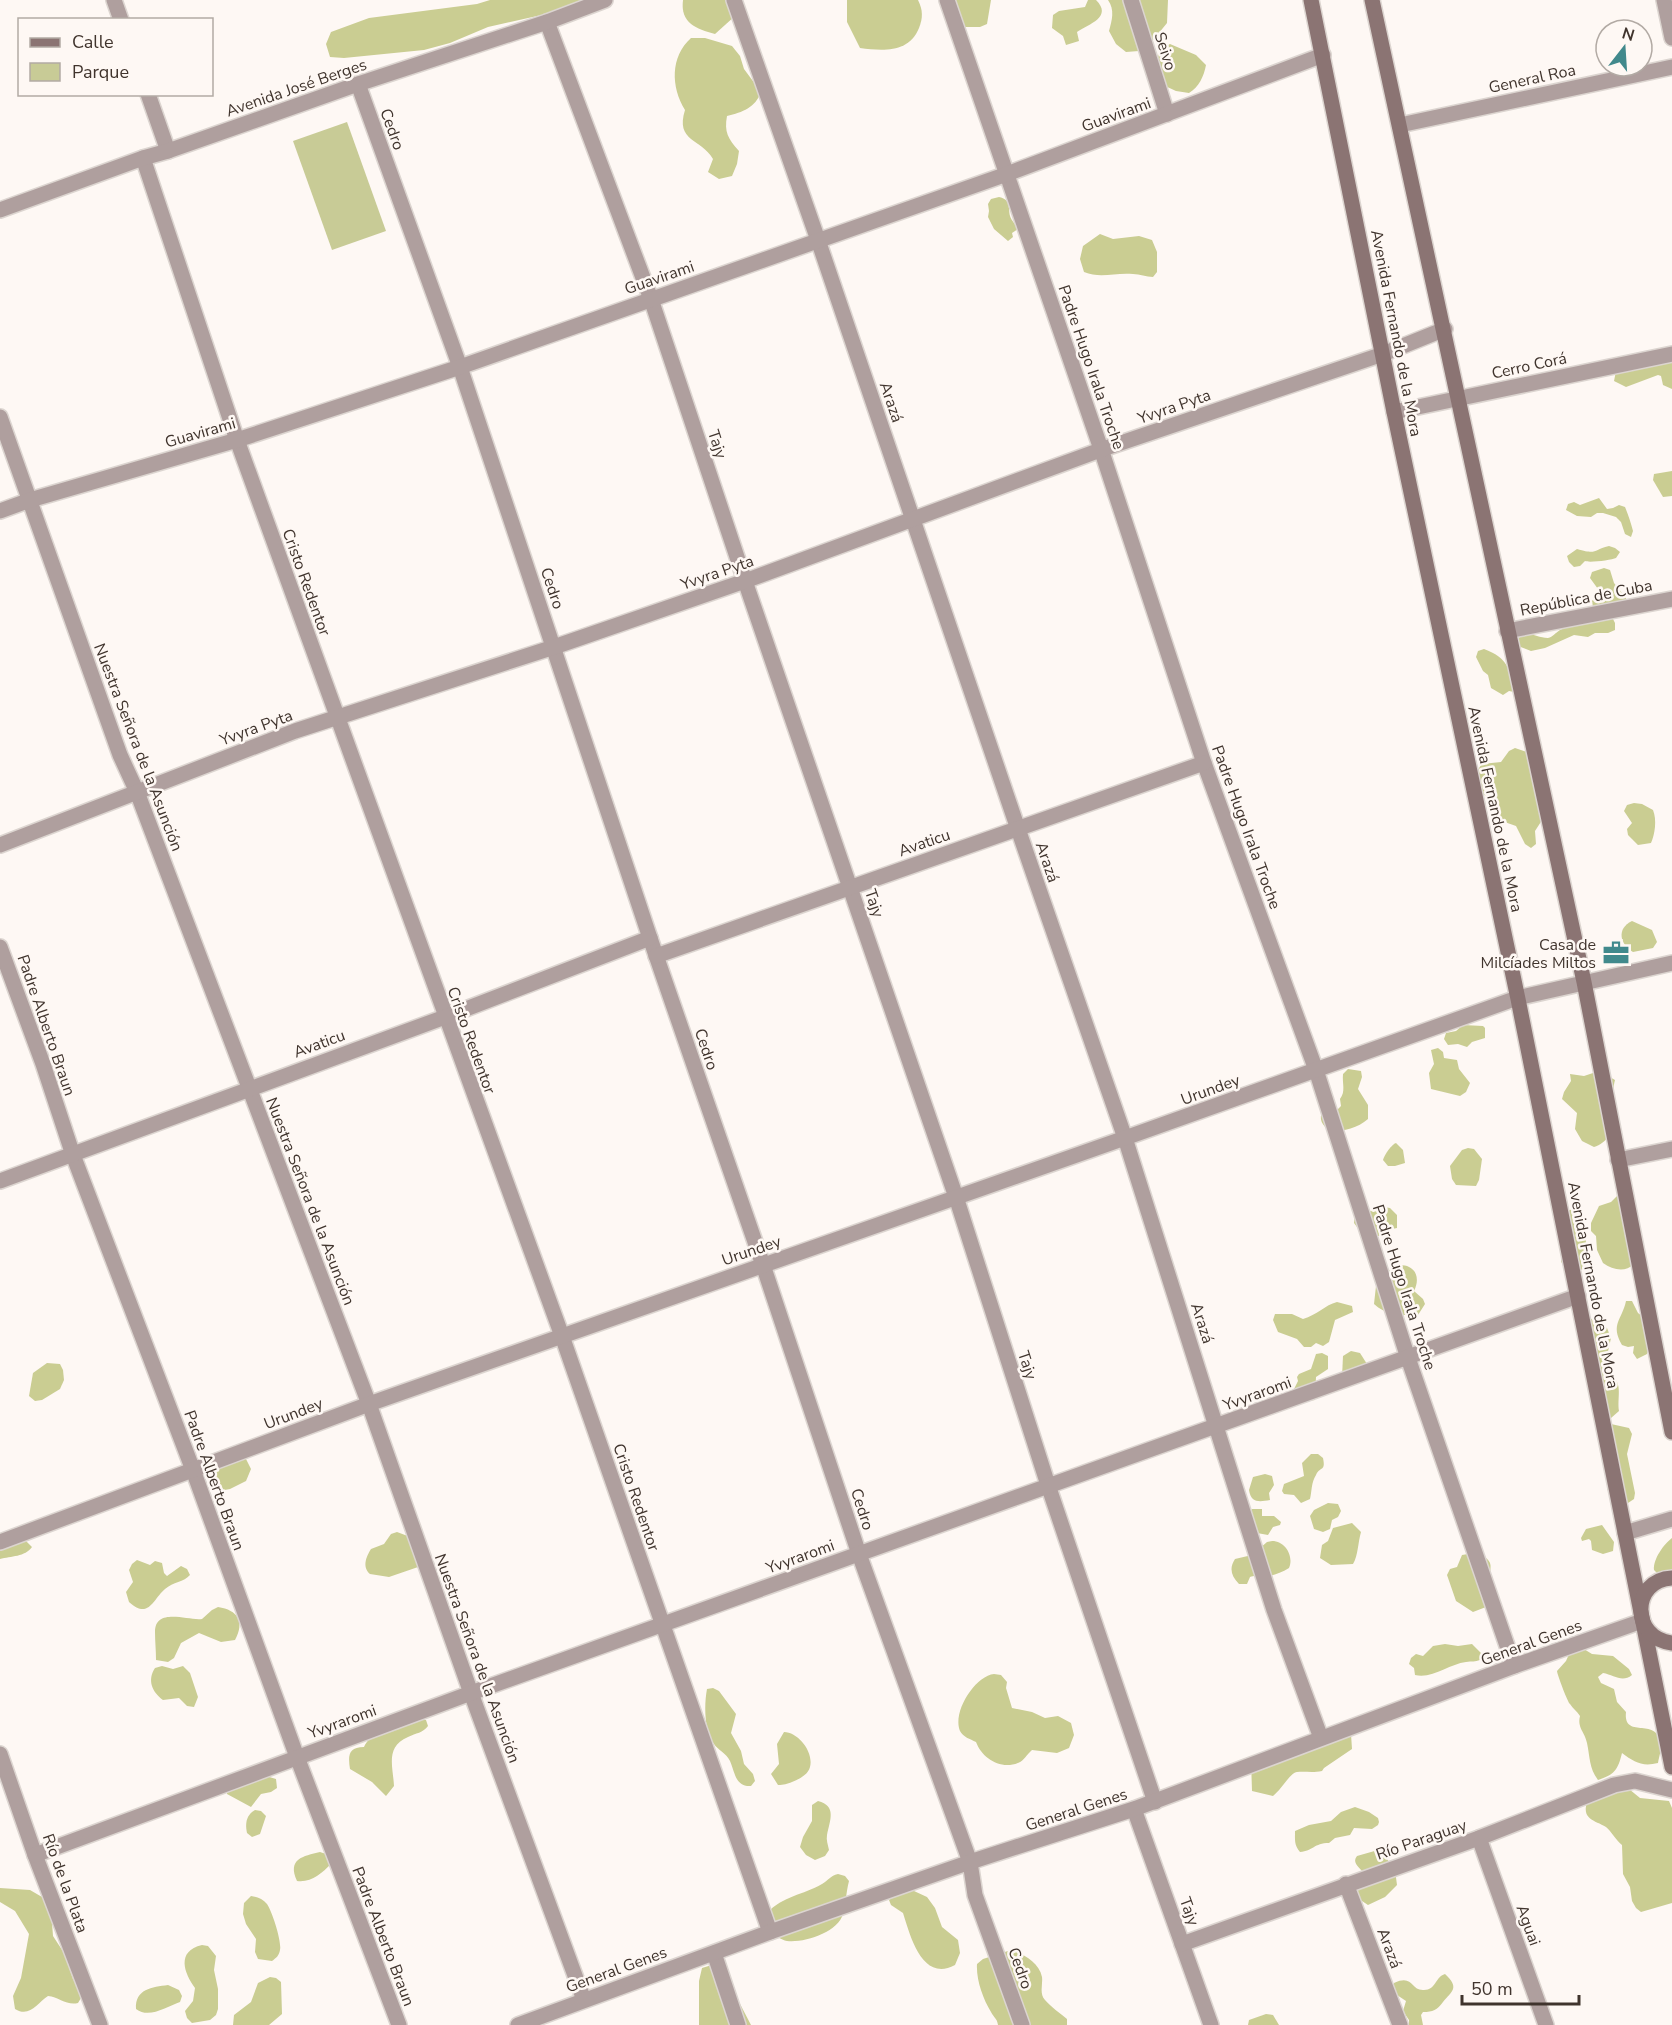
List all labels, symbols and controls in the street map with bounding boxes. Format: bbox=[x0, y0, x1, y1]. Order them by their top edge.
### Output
legend bbox=[18, 18, 213, 96]
north arrow bbox=[1594, 18, 1654, 78]
text: N bbox=[1619, 22, 1637, 47]
street label: Seivo bbox=[1149, 29, 1182, 73]
text: Calle bbox=[72, 30, 114, 54]
street label: Avenida José Berges bbox=[223, 54, 370, 122]
street label: General Roa bbox=[1487, 59, 1578, 99]
text: Parque bbox=[72, 60, 129, 84]
street label: Guavirami bbox=[1079, 92, 1154, 138]
street label: Cedro bbox=[374, 106, 410, 153]
street label: Avenida Fernando de la Mora bbox=[1365, 228, 1427, 438]
street label: Guavirami bbox=[621, 256, 697, 300]
street label: Padre Hugo Irala Troche bbox=[1053, 282, 1130, 453]
street label: Cerro Corá bbox=[1490, 347, 1569, 385]
street label: Arazá bbox=[874, 379, 908, 426]
street label: Yvyra Pyta bbox=[1134, 384, 1214, 430]
street label: Guavirami bbox=[162, 412, 238, 454]
street label: Tajy bbox=[702, 427, 732, 462]
street label: Cristo Redentor bbox=[276, 526, 336, 639]
street label: Yvyra Pyta bbox=[677, 550, 757, 596]
street label: Cedro bbox=[535, 565, 569, 612]
street label: República de Cuba bbox=[1518, 574, 1654, 622]
street label: Nuestra Señora de la Asunción bbox=[88, 640, 188, 854]
street label: Avenida Fernando de la Mora bbox=[1462, 704, 1528, 914]
street label: Yvyra Pyta bbox=[216, 705, 296, 752]
street label: Padre Hugo Irala Troche bbox=[1206, 742, 1286, 912]
street label: Avaticu bbox=[895, 824, 953, 862]
street label: Arazá bbox=[1030, 839, 1064, 886]
street label: Tajy bbox=[859, 886, 889, 921]
place label: Casa de Milcíades Miltos bbox=[1481, 934, 1596, 974]
office icon: Casa de Milcíades Miltos bbox=[1601, 938, 1631, 968]
street label: Padre Alberto Braun bbox=[12, 952, 81, 1099]
street label: Cristo Redentor bbox=[441, 984, 501, 1097]
street label: Avaticu bbox=[290, 1024, 348, 1063]
street label: Cedro bbox=[689, 1026, 723, 1073]
street label: Urundey bbox=[1178, 1069, 1244, 1111]
street label: Nuestra Señora de la Asunción bbox=[260, 1094, 360, 1308]
street label: Avenida Fernando de la Mora bbox=[1562, 1180, 1624, 1390]
street label: Padre Hugo Irala Troche bbox=[1367, 1202, 1441, 1373]
street label: Urundey bbox=[719, 1230, 785, 1271]
street label: Arazá bbox=[1185, 1300, 1219, 1346]
street label: Tajy bbox=[1012, 1348, 1042, 1383]
street label: Yvyraromi bbox=[1219, 1371, 1295, 1417]
street label: Urundey bbox=[261, 1392, 327, 1435]
street label: Padre Alberto Braun bbox=[178, 1407, 250, 1554]
street label: Cristo Redentor bbox=[607, 1441, 665, 1554]
street label: Cedro bbox=[845, 1486, 879, 1533]
street label: Yvyraromi bbox=[762, 1534, 838, 1580]
street label: Nuestra Señora de la Asunción bbox=[429, 1551, 525, 1766]
street label: General Genes bbox=[1478, 1614, 1585, 1671]
street label: Yvyraromi bbox=[304, 1699, 380, 1745]
street label: General Genes bbox=[1022, 1783, 1130, 1837]
street label: Río Paraguay bbox=[1373, 1814, 1470, 1866]
street label: Río de la Plata bbox=[37, 1831, 93, 1936]
street label: Padre Alberto Braun bbox=[346, 1863, 420, 2009]
street label: Tajy bbox=[1174, 1894, 1205, 1929]
street label: Aguai bbox=[1511, 1902, 1546, 1949]
street label: Arazá bbox=[1371, 1925, 1407, 1972]
street label: General Genes bbox=[563, 1941, 670, 1998]
street label: Cedro bbox=[1002, 1945, 1038, 1992]
scale bar bbox=[1462, 1968, 1579, 2006]
text: 50 m bbox=[1471, 1977, 1513, 2001]

